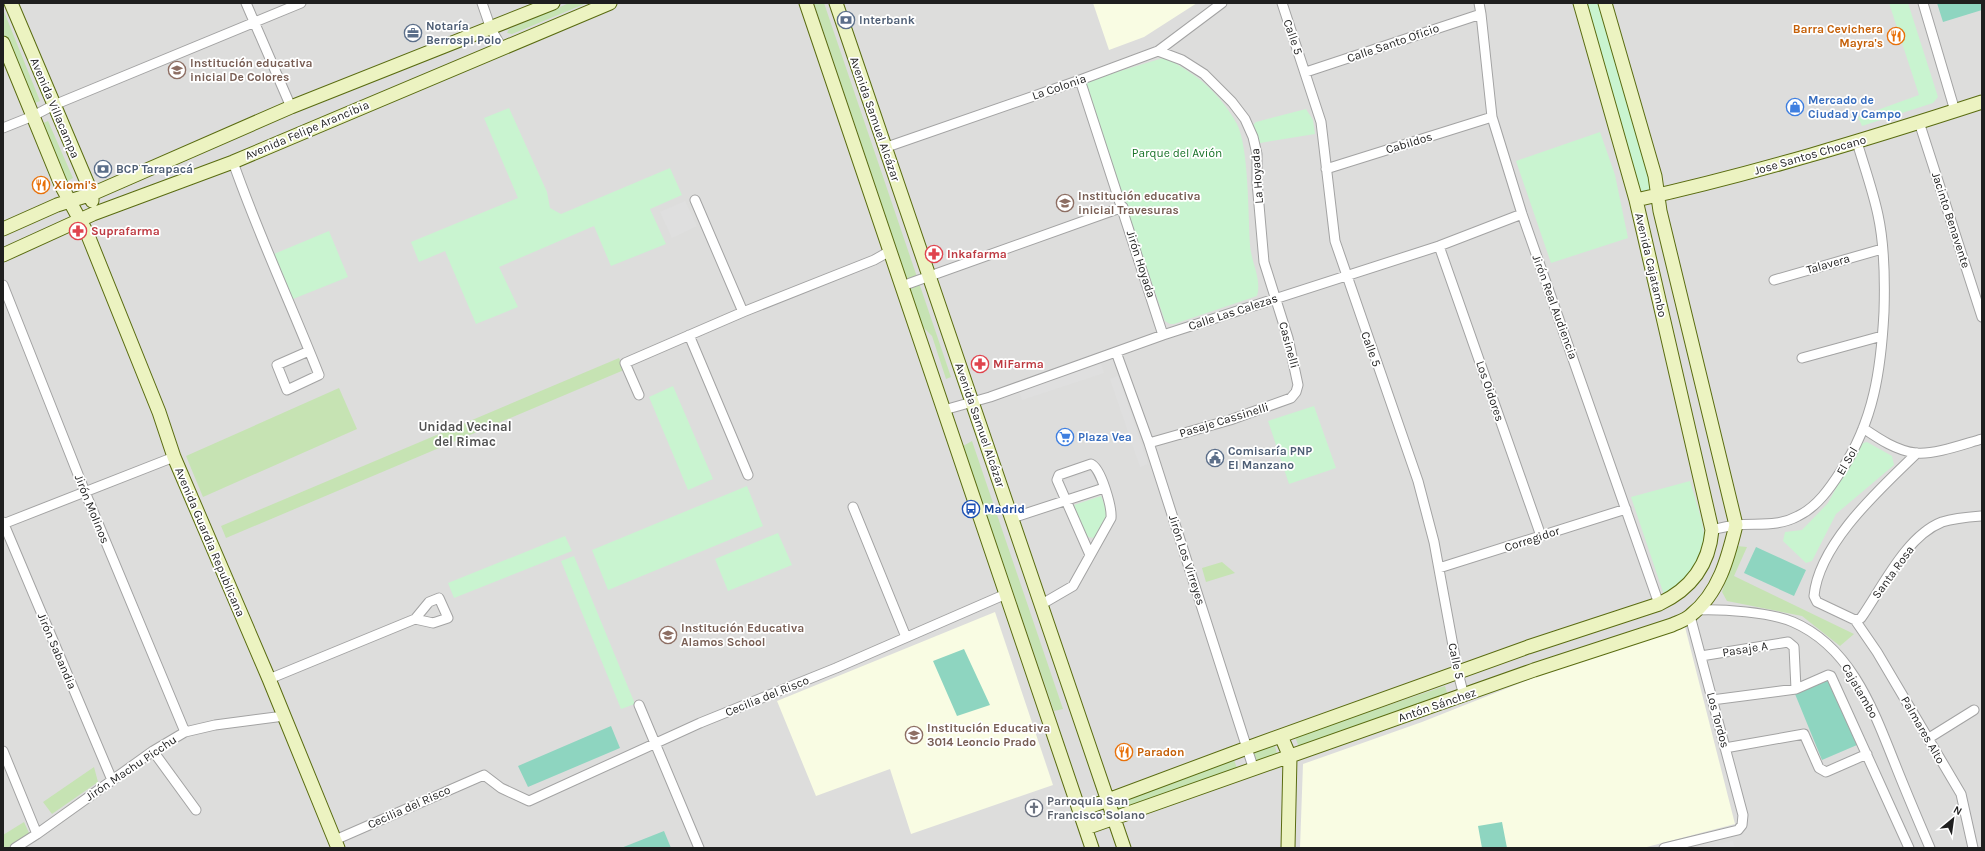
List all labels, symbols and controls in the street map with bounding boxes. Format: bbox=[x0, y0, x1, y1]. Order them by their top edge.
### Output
bank icon: Interbank bbox=[836, 10, 856, 30]
place label: Interbank bbox=[859, 13, 915, 27]
street label: Calle 5 bbox=[1280, 17, 1306, 57]
place label: Notaría Berrospi Polo bbox=[426, 19, 501, 47]
street label: Calle Santo Oficio bbox=[1345, 21, 1441, 65]
place label: Barra Cevichera Mayra's bbox=[1793, 22, 1883, 50]
office icon: Notaría Berrospi Polo bbox=[403, 23, 423, 43]
restaurant icon: Barra Cevichera Mayra's bbox=[1886, 26, 1906, 46]
street label: Avenida Samuel Alcázar bbox=[847, 55, 903, 184]
street label: Avenida Villacampa bbox=[28, 56, 82, 160]
place label: Institución educativa inicial De Colores bbox=[190, 56, 313, 84]
school or university icon: Institución educativa inicial De Colores bbox=[167, 60, 187, 80]
street label: La Colonia bbox=[1030, 71, 1088, 103]
place label: Mercado de Ciudad y Campo bbox=[1808, 93, 1901, 121]
street label: Avenida Felipe Arancibia bbox=[243, 97, 371, 163]
shop icon: Mercado de Ciudad y Campo bbox=[1785, 97, 1805, 117]
street label: Cabildos bbox=[1384, 129, 1434, 157]
street label: Jose Santos Chocano bbox=[1752, 132, 1868, 178]
park label: Parque del Avión bbox=[1132, 146, 1222, 160]
street label: La Hoyada bbox=[1248, 148, 1266, 204]
bank icon: BCP Tarapacá bbox=[93, 159, 113, 179]
place label: BCP Tarapacá bbox=[116, 162, 193, 176]
street label: Jacinto Benavente bbox=[1929, 170, 1973, 270]
restaurant icon: Xiomi's bbox=[31, 175, 51, 195]
place label: Xiomi's bbox=[54, 178, 97, 192]
place label: Institución educativa inicial Travesuras bbox=[1078, 189, 1201, 217]
school or university icon: Institución educativa inicial Travesuras bbox=[1055, 193, 1075, 213]
street label: Avenida Cajatambo bbox=[1632, 212, 1670, 318]
pharmacy icon: Suprafarma bbox=[68, 221, 88, 241]
place label: Suprafarma bbox=[91, 224, 160, 238]
street label: Jirón Hoyada bbox=[1124, 229, 1158, 299]
pharmacy icon: Inkafarma bbox=[924, 244, 944, 264]
place label: Inkafarma bbox=[947, 247, 1007, 261]
street label: Talavera bbox=[1805, 251, 1851, 277]
street label: Jirón Real Audiencia bbox=[1530, 253, 1580, 361]
street label: Calle Las Calezas bbox=[1187, 291, 1279, 333]
street label: Casinelli bbox=[1276, 320, 1302, 370]
street label: Calle 5 bbox=[1358, 329, 1384, 369]
pharmacy icon: MiFarma bbox=[970, 354, 990, 374]
place label: MiFarma bbox=[993, 357, 1044, 371]
street label: Los Oidores bbox=[1473, 359, 1507, 423]
street label: Avenida Samuel Alcázar bbox=[952, 361, 1008, 490]
street label: Pasaje Cassinelli bbox=[1178, 400, 1270, 440]
district label: Unidad Vecinal del Rimac bbox=[418, 419, 512, 449]
supermarket icon: Plaza Vea bbox=[1055, 427, 1075, 447]
place label: Plaza Vea bbox=[1078, 430, 1132, 444]
place label: Comisaría PNP El Manzano bbox=[1228, 444, 1312, 472]
street label: El Sol bbox=[1833, 444, 1861, 478]
public building icon: Comisaría PNP El Manzano bbox=[1205, 448, 1225, 468]
street label: Avenida Guardia Republicana bbox=[172, 465, 248, 619]
street label: Jirón Molinos bbox=[72, 472, 112, 546]
bus stop icon: Madrid bbox=[961, 499, 981, 519]
place label: Madrid bbox=[984, 502, 1025, 516]
street label: Jirón Los Virreyes bbox=[1166, 513, 1208, 607]
street label: Corregidor bbox=[1503, 523, 1562, 554]
street label: Santa Rosa bbox=[1869, 543, 1917, 601]
street label: Jirón Sabandia bbox=[35, 611, 79, 691]
place label: Institución Educativa Alamos School bbox=[681, 621, 804, 649]
school or university icon: Institución Educativa Alamos School bbox=[658, 625, 678, 645]
street label: Pasaje A bbox=[1721, 638, 1769, 659]
street label: Calle 5 bbox=[1445, 642, 1467, 681]
street label: Cajatambo bbox=[1839, 661, 1881, 721]
street label: Cecilia del Risco bbox=[723, 673, 811, 719]
street label: Antón Sánchez bbox=[1396, 685, 1478, 725]
street label: Los Tordos bbox=[1704, 691, 1732, 749]
street label: Palmares Alto bbox=[1898, 694, 1948, 766]
place label: Institución Educativa 3014 Leoncio Prado bbox=[927, 721, 1050, 749]
school or university icon: Institución Educativa 3014 Leoncio Prado bbox=[904, 725, 924, 745]
street label: Jirón Machu Picchu bbox=[83, 732, 179, 804]
restaurant icon: Paradon bbox=[1114, 742, 1134, 762]
place label: Paradon bbox=[1137, 745, 1184, 759]
street label: Cecilia del Risco bbox=[365, 782, 453, 832]
place label: Parroquia San Francisco Solano bbox=[1047, 794, 1145, 822]
church icon: Parroquia San Francisco Solano bbox=[1024, 798, 1044, 818]
north arrow bbox=[1933, 799, 1973, 839]
text: N bbox=[1951, 803, 1964, 818]

